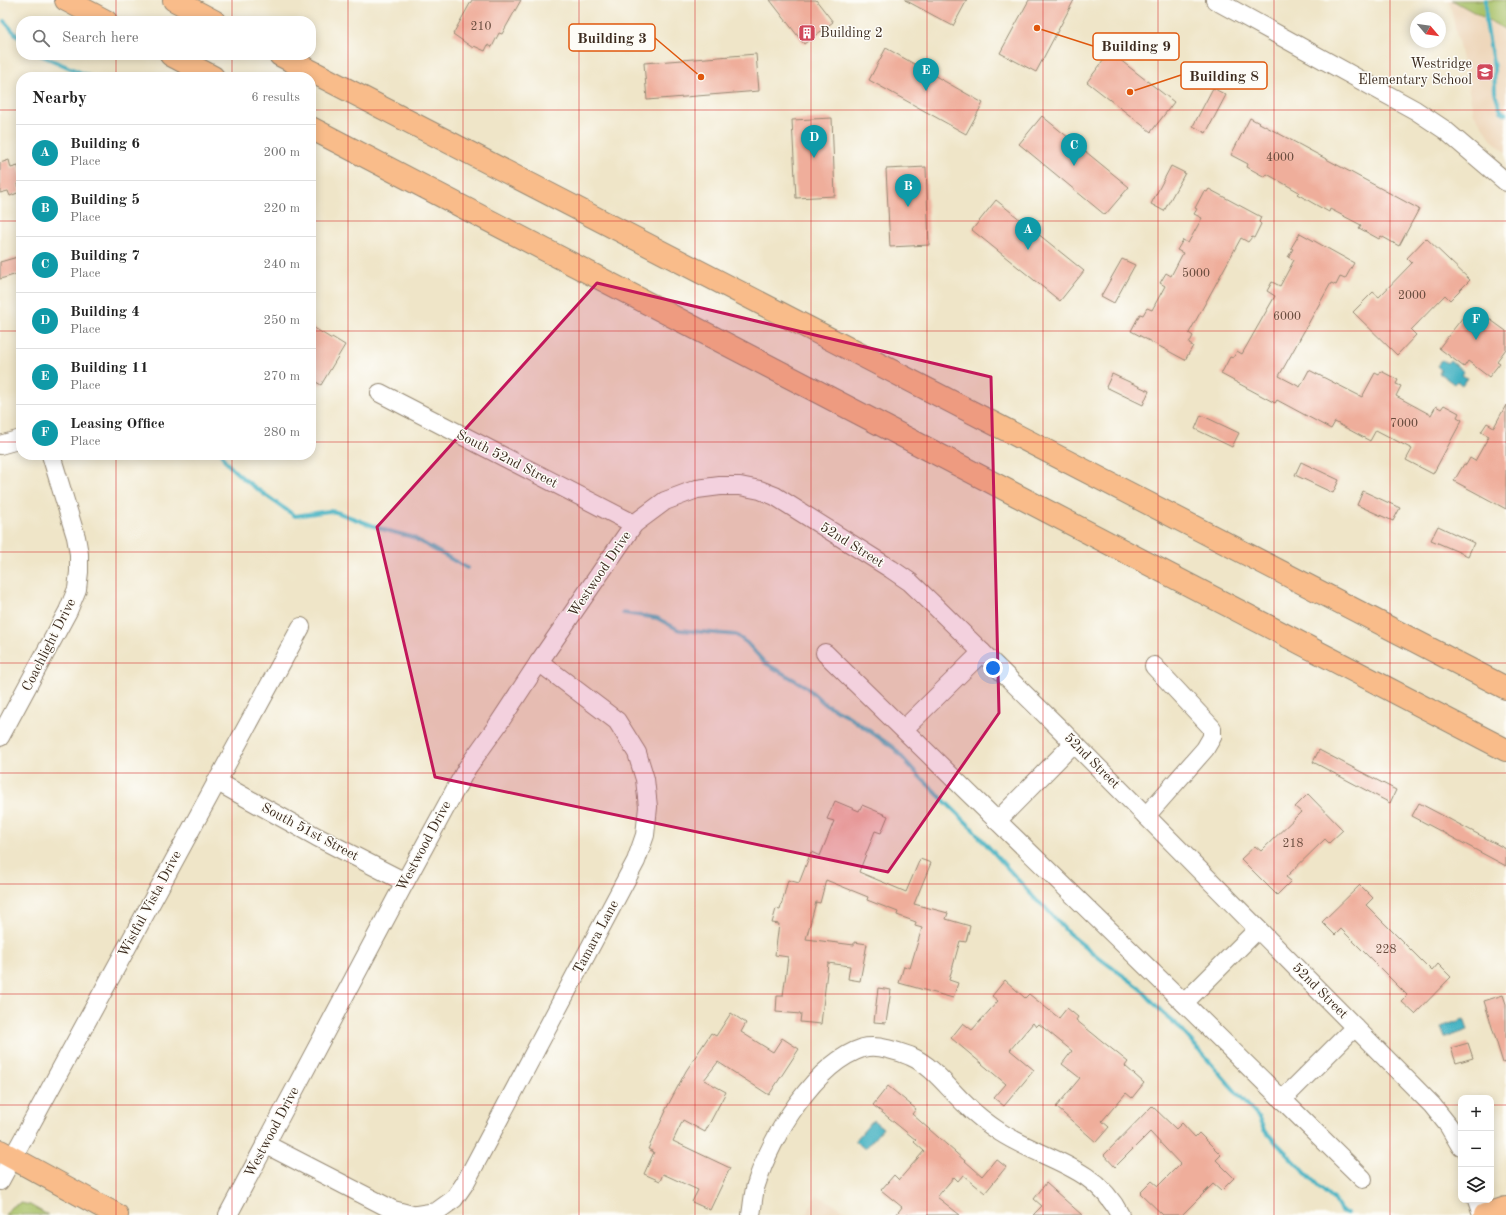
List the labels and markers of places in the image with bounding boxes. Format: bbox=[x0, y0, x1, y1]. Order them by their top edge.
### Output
building icon: Building 2 bbox=[797, 23, 817, 43]
callout: Building 3 bbox=[569, 24, 655, 51]
place label: Building 2 bbox=[820, 26, 883, 40]
callout: Building 9 bbox=[1093, 33, 1179, 60]
place label: Westridge Elementary School bbox=[1358, 57, 1472, 87]
pin: E bbox=[913, 58, 939, 91]
callout: Building 8 bbox=[1181, 62, 1267, 89]
school or university icon: Westridge Elementary School bbox=[1475, 62, 1495, 82]
pin: D bbox=[801, 125, 827, 158]
pin: C bbox=[1061, 133, 1087, 166]
pin: B bbox=[895, 174, 921, 207]
pin: A bbox=[1015, 217, 1041, 250]
pin: F bbox=[1463, 307, 1489, 340]

